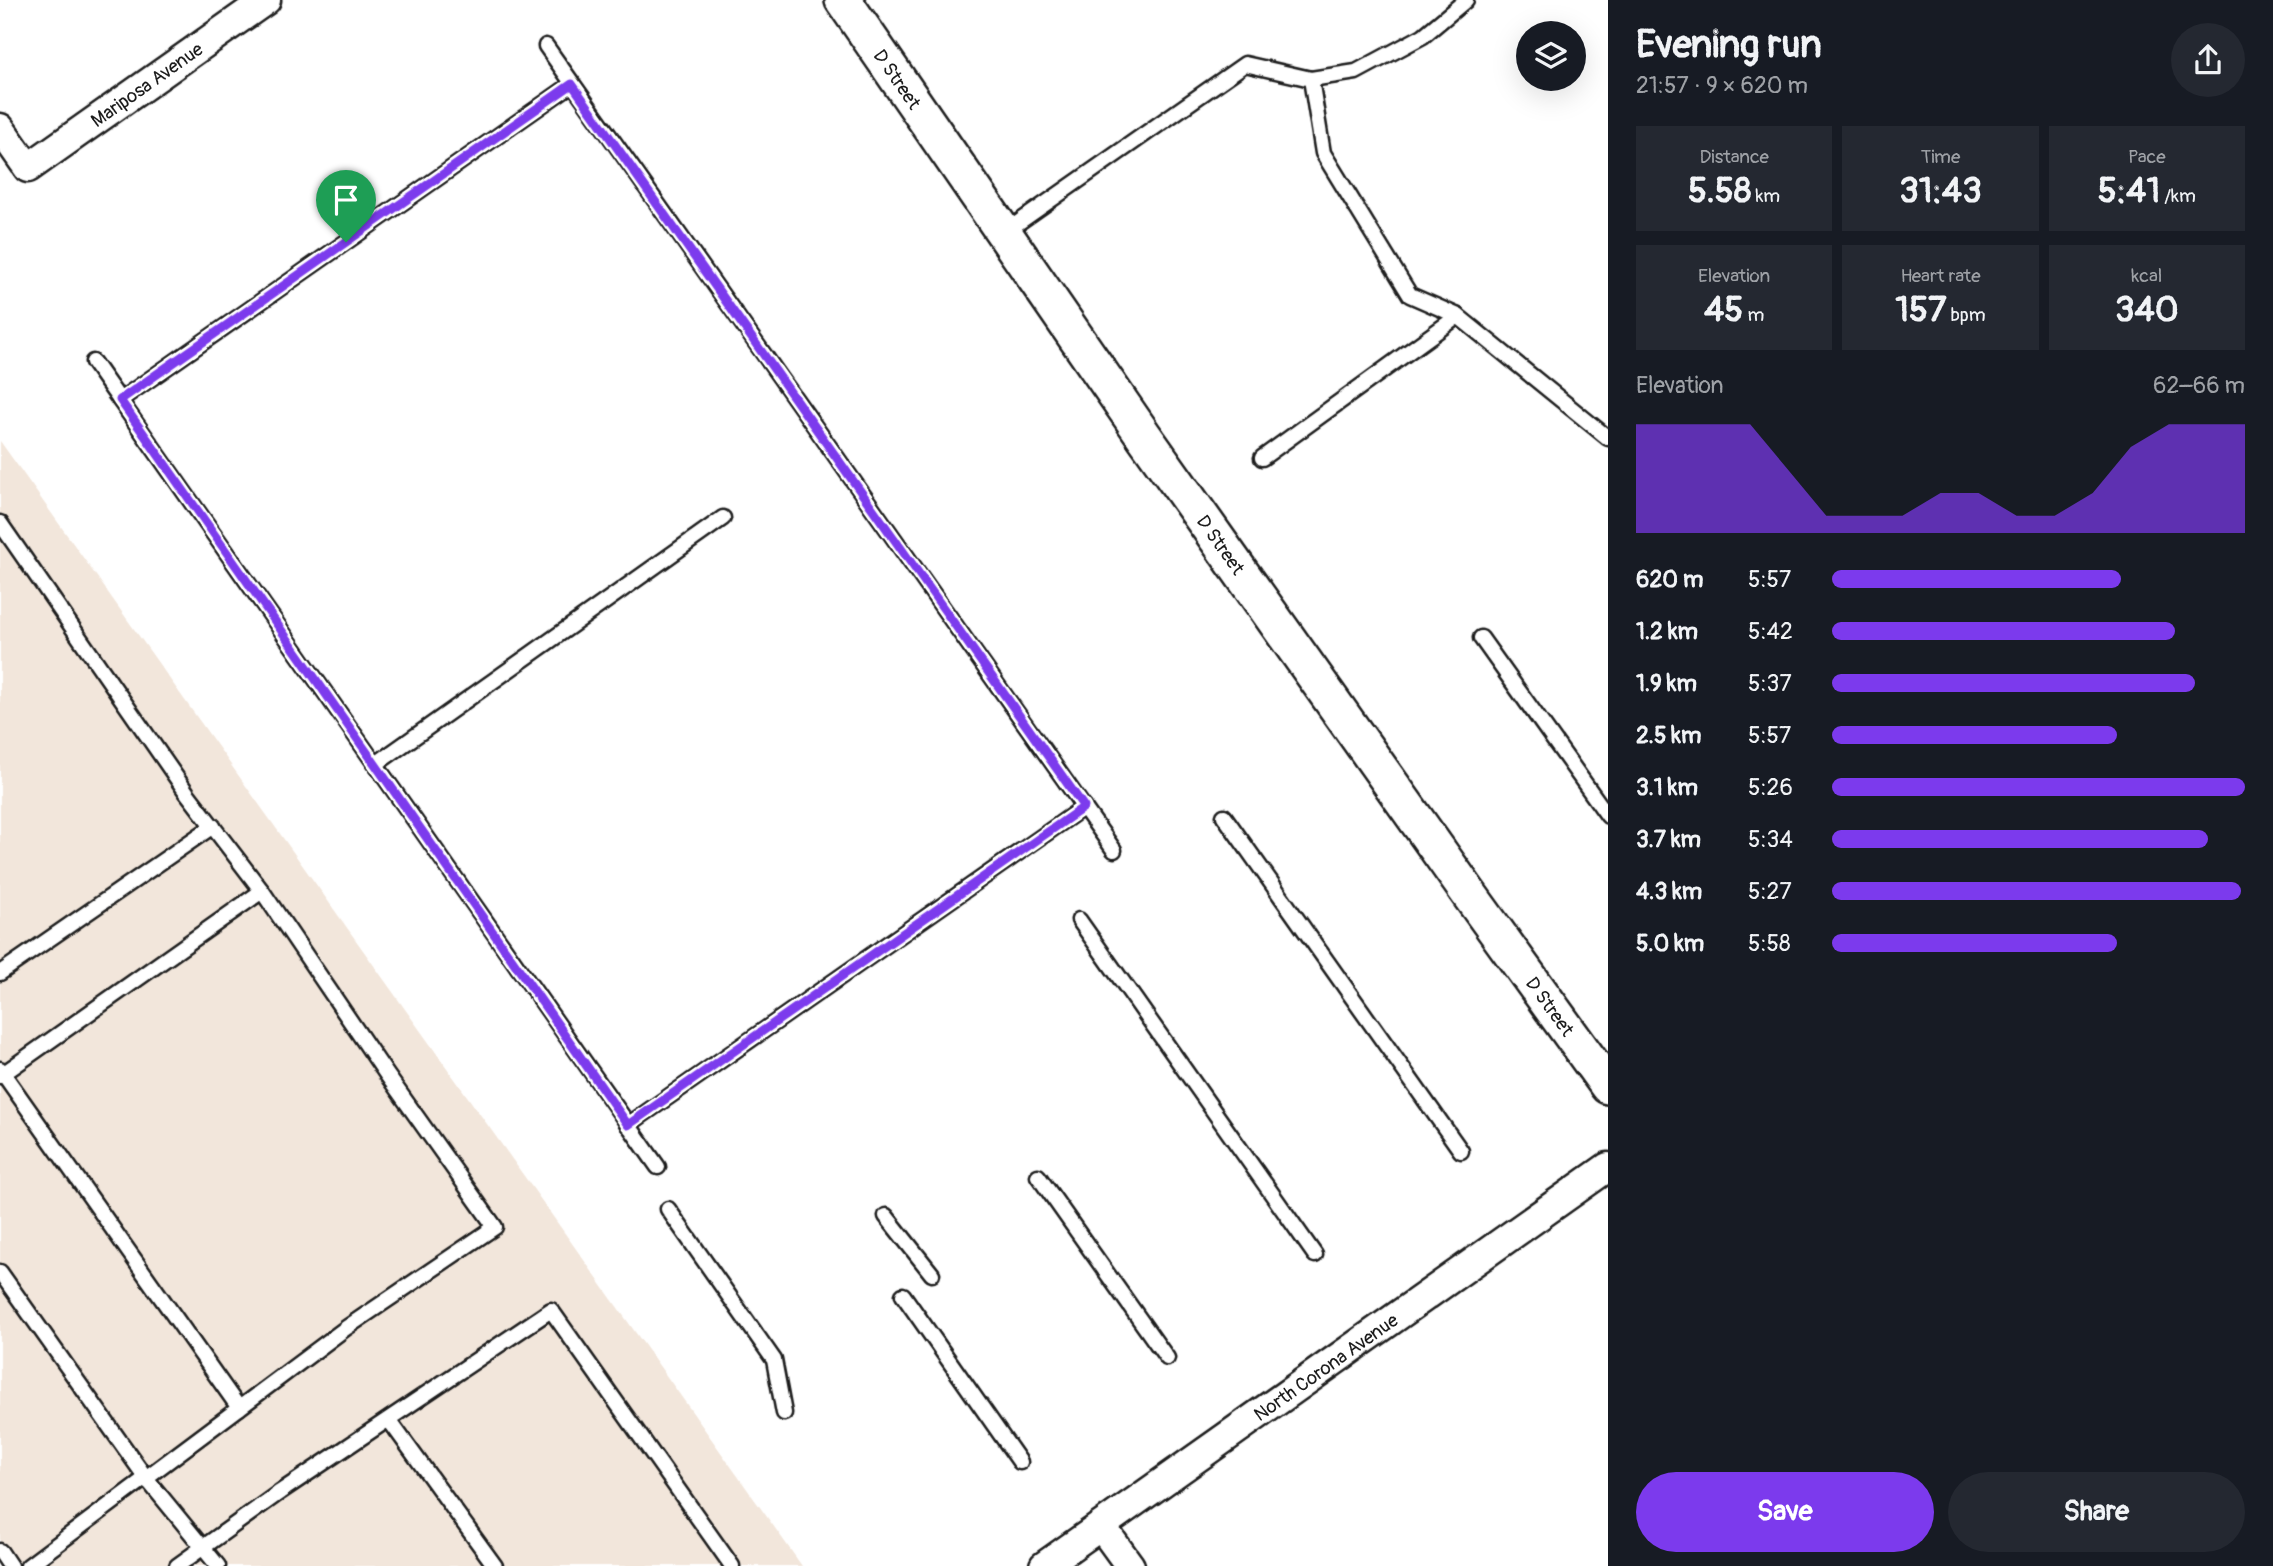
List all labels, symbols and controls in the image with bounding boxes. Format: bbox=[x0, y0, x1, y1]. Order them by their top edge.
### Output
map controls bbox=[1516, 21, 1586, 91]
button: layers bbox=[1516, 21, 1586, 91]
text: Evening run bbox=[1636, 21, 1822, 69]
button: share bbox=[2171, 23, 2245, 97]
street label: Mariposa Avenue bbox=[86, 37, 208, 133]
street label: D Street bbox=[868, 45, 926, 114]
text: 21:57 · 9 × 620 m bbox=[1636, 71, 1808, 100]
text: Distance bbox=[1699, 145, 1769, 169]
text: Time bbox=[1921, 145, 1960, 169]
text: Pace bbox=[2128, 145, 2166, 169]
text: 5.58 bbox=[1688, 169, 1751, 213]
text: 31:43 bbox=[1899, 169, 1982, 213]
text: 5:41 bbox=[2098, 169, 2160, 213]
pin bbox=[316, 170, 376, 242]
icon: arrive bbox=[327, 181, 365, 219]
text: km bbox=[1751, 184, 1780, 208]
text: /km bbox=[2160, 184, 2196, 208]
text: Elevation bbox=[1698, 264, 1770, 288]
text: Heart rate bbox=[1900, 264, 1981, 288]
text: kcal bbox=[2131, 264, 2162, 288]
text: 45 bbox=[1704, 288, 1743, 332]
text: 157 bbox=[1895, 288, 1946, 332]
text: 340 bbox=[2115, 288, 2179, 332]
text: m bbox=[1743, 303, 1764, 327]
text: bpm bbox=[1946, 303, 1986, 327]
text: Elevation bbox=[1636, 371, 1724, 400]
text: 62–66 m bbox=[2153, 371, 2245, 400]
street label: D Street bbox=[1191, 511, 1250, 580]
text: 620 m bbox=[1636, 565, 1703, 594]
text: 5:57 bbox=[1748, 565, 1791, 594]
text: 1.2 km bbox=[1636, 617, 1698, 646]
text: 5:42 bbox=[1748, 617, 1793, 646]
text: 1.9 km bbox=[1636, 669, 1697, 698]
text: 5:37 bbox=[1748, 669, 1792, 698]
text: 2.5 km bbox=[1636, 721, 1701, 750]
text: 5:57 bbox=[1748, 721, 1791, 750]
text: 3.1 km bbox=[1636, 773, 1698, 802]
text: 5:26 bbox=[1748, 773, 1793, 802]
text: 3.7 km bbox=[1636, 825, 1701, 854]
text: 5:34 bbox=[1748, 825, 1793, 854]
text: 4.3 km bbox=[1636, 877, 1702, 906]
text: 5:27 bbox=[1748, 877, 1792, 906]
text: 5.0 km bbox=[1636, 929, 1704, 958]
text: 5:58 bbox=[1748, 929, 1791, 958]
street label: D Street bbox=[1520, 972, 1579, 1042]
street label: North Corona Avenue bbox=[1249, 1308, 1404, 1427]
button: Save bbox=[1636, 1472, 1934, 1552]
button: Share bbox=[1948, 1472, 2245, 1552]

